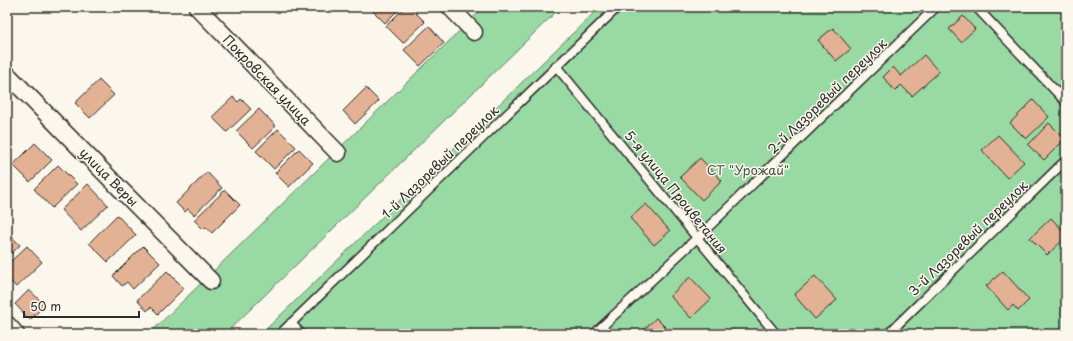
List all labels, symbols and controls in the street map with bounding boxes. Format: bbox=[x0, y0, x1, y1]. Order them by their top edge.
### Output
street label: Покровская улица bbox=[219, 30, 316, 130]
street label: 2-й Лазоревый переулок bbox=[763, 33, 891, 158]
street label: 1-й Лазоревый переулок bbox=[377, 100, 503, 223]
street label: 5-я улица Процветания bbox=[621, 126, 732, 257]
street label: улица Веры bbox=[76, 143, 143, 210]
park label: СТ "Урожай" bbox=[707, 160, 789, 179]
street label: 3-й Лазоревый переулок bbox=[904, 175, 1032, 300]
scale bar bbox=[24, 293, 139, 319]
text: 50 m bbox=[30, 297, 61, 315]

